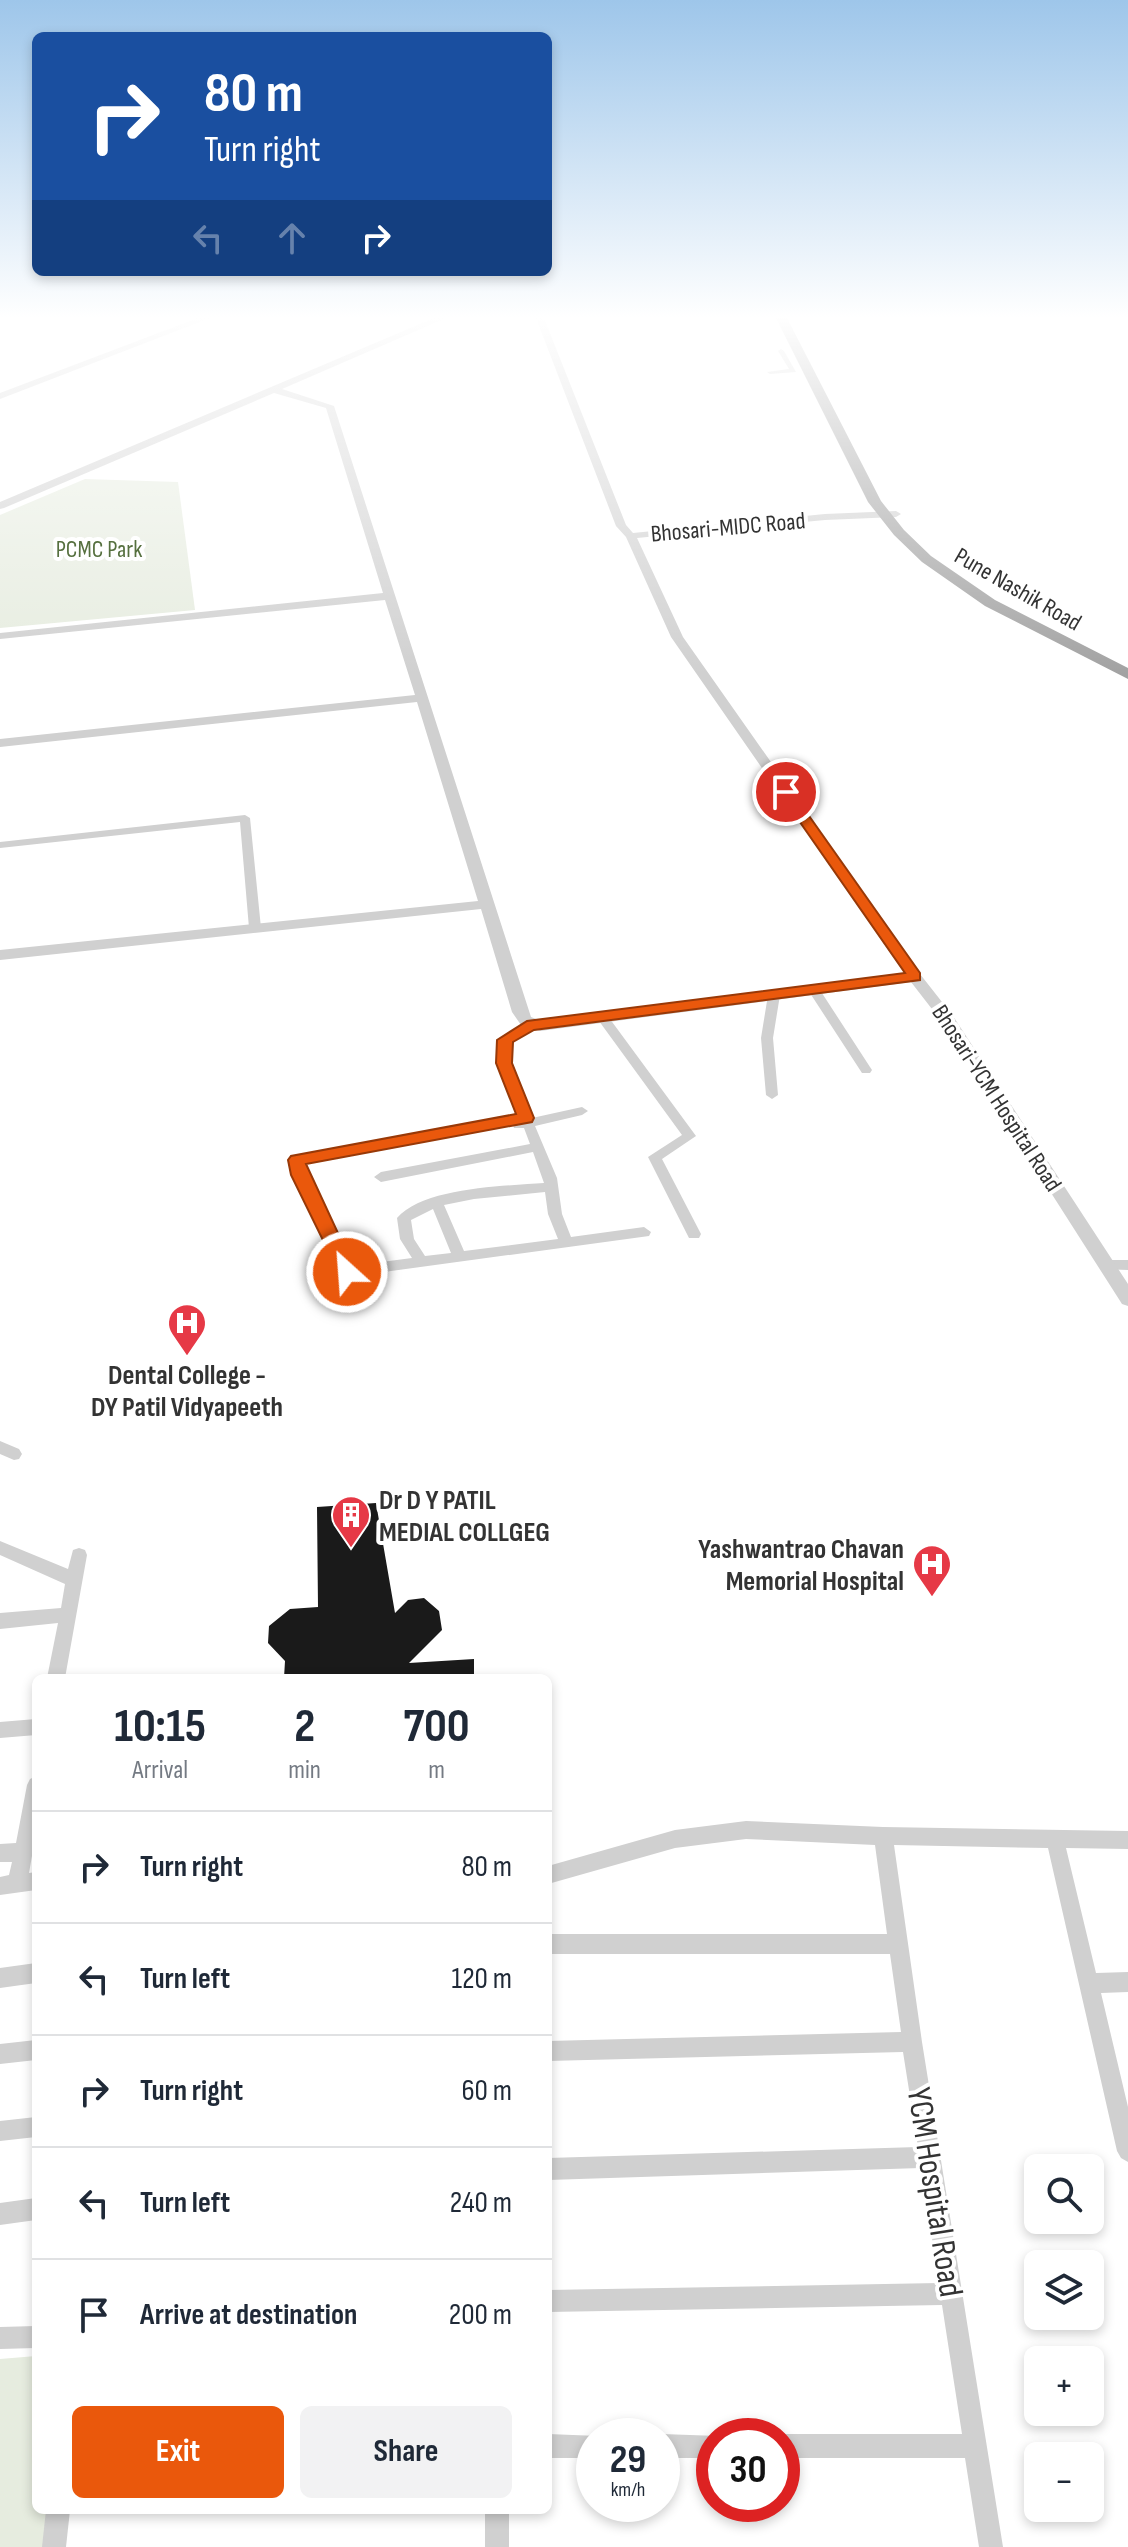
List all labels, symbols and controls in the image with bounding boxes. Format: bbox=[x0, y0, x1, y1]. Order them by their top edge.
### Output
text: 80 m bbox=[204, 61, 303, 128]
icon: right bbox=[72, 64, 176, 168]
text: Turn right bbox=[204, 129, 321, 172]
icon: left bbox=[186, 216, 230, 260]
icon: ahead bbox=[270, 216, 314, 260]
icon: right bbox=[354, 216, 398, 260]
street label: Bhosari-MIDC Road bbox=[649, 506, 807, 549]
park label: PCMC Park bbox=[56, 535, 142, 564]
street label: Pune Nashik Road bbox=[949, 541, 1086, 637]
pin bbox=[752, 758, 820, 826]
icon: arrive bbox=[764, 770, 808, 814]
street label: Bhosari-YCM Hospital Road bbox=[925, 1000, 1068, 1197]
position arrow bbox=[305, 1230, 389, 1314]
hospital icon: Dental College - DY Patil Vidyapeeth bbox=[166, 1302, 208, 1357]
place label: Dental College - DY Patil Vidyapeeth bbox=[91, 1359, 283, 1424]
place label: Dr D Y PATIL MEDIAL COLLGEG bbox=[379, 1484, 550, 1549]
building icon: Dr D Y PATIL MEDIAL COLLGEG bbox=[330, 1494, 372, 1549]
place label: Yashwantrao Chavan Memorial Hospital bbox=[698, 1533, 904, 1598]
hospital icon: Yashwantrao Chavan Memorial Hospital bbox=[911, 1543, 953, 1598]
text: 10:15 bbox=[114, 1698, 206, 1755]
text: 2 bbox=[294, 1698, 315, 1755]
text: 700 bbox=[403, 1698, 470, 1755]
text: Arrival bbox=[132, 1755, 188, 1786]
text: min bbox=[288, 1755, 321, 1786]
text: m bbox=[428, 1755, 445, 1786]
icon: right bbox=[72, 1845, 116, 1889]
text: Turn right bbox=[140, 1849, 243, 1885]
text: 80 m bbox=[461, 1849, 512, 1885]
icon: left bbox=[72, 1957, 116, 2001]
text: Turn left bbox=[140, 1961, 230, 1997]
text: 120 m bbox=[451, 1961, 512, 1997]
icon: right bbox=[72, 2069, 116, 2113]
text: Turn right bbox=[140, 2073, 243, 2109]
text: 60 m bbox=[461, 2073, 512, 2109]
street label: YCM Hospital Road bbox=[898, 2085, 971, 2300]
map controls bbox=[1024, 2154, 1104, 2522]
button: search bbox=[1024, 2154, 1104, 2234]
icon: left bbox=[72, 2181, 116, 2225]
text: Turn left bbox=[140, 2185, 230, 2221]
text: 240 m bbox=[450, 2185, 512, 2221]
button: layers bbox=[1024, 2250, 1104, 2330]
icon: arrive bbox=[72, 2293, 116, 2337]
text: Arrive at destination bbox=[140, 2297, 357, 2333]
text: 200 m bbox=[449, 2297, 512, 2333]
button: + bbox=[1024, 2346, 1104, 2426]
button: Exit bbox=[72, 2406, 284, 2498]
button: Share bbox=[300, 2406, 512, 2498]
speed limit sign: 30 bbox=[696, 2418, 800, 2522]
text: 29 bbox=[610, 2436, 646, 2484]
button: − bbox=[1024, 2442, 1104, 2522]
text: km/h bbox=[611, 2478, 645, 2502]

